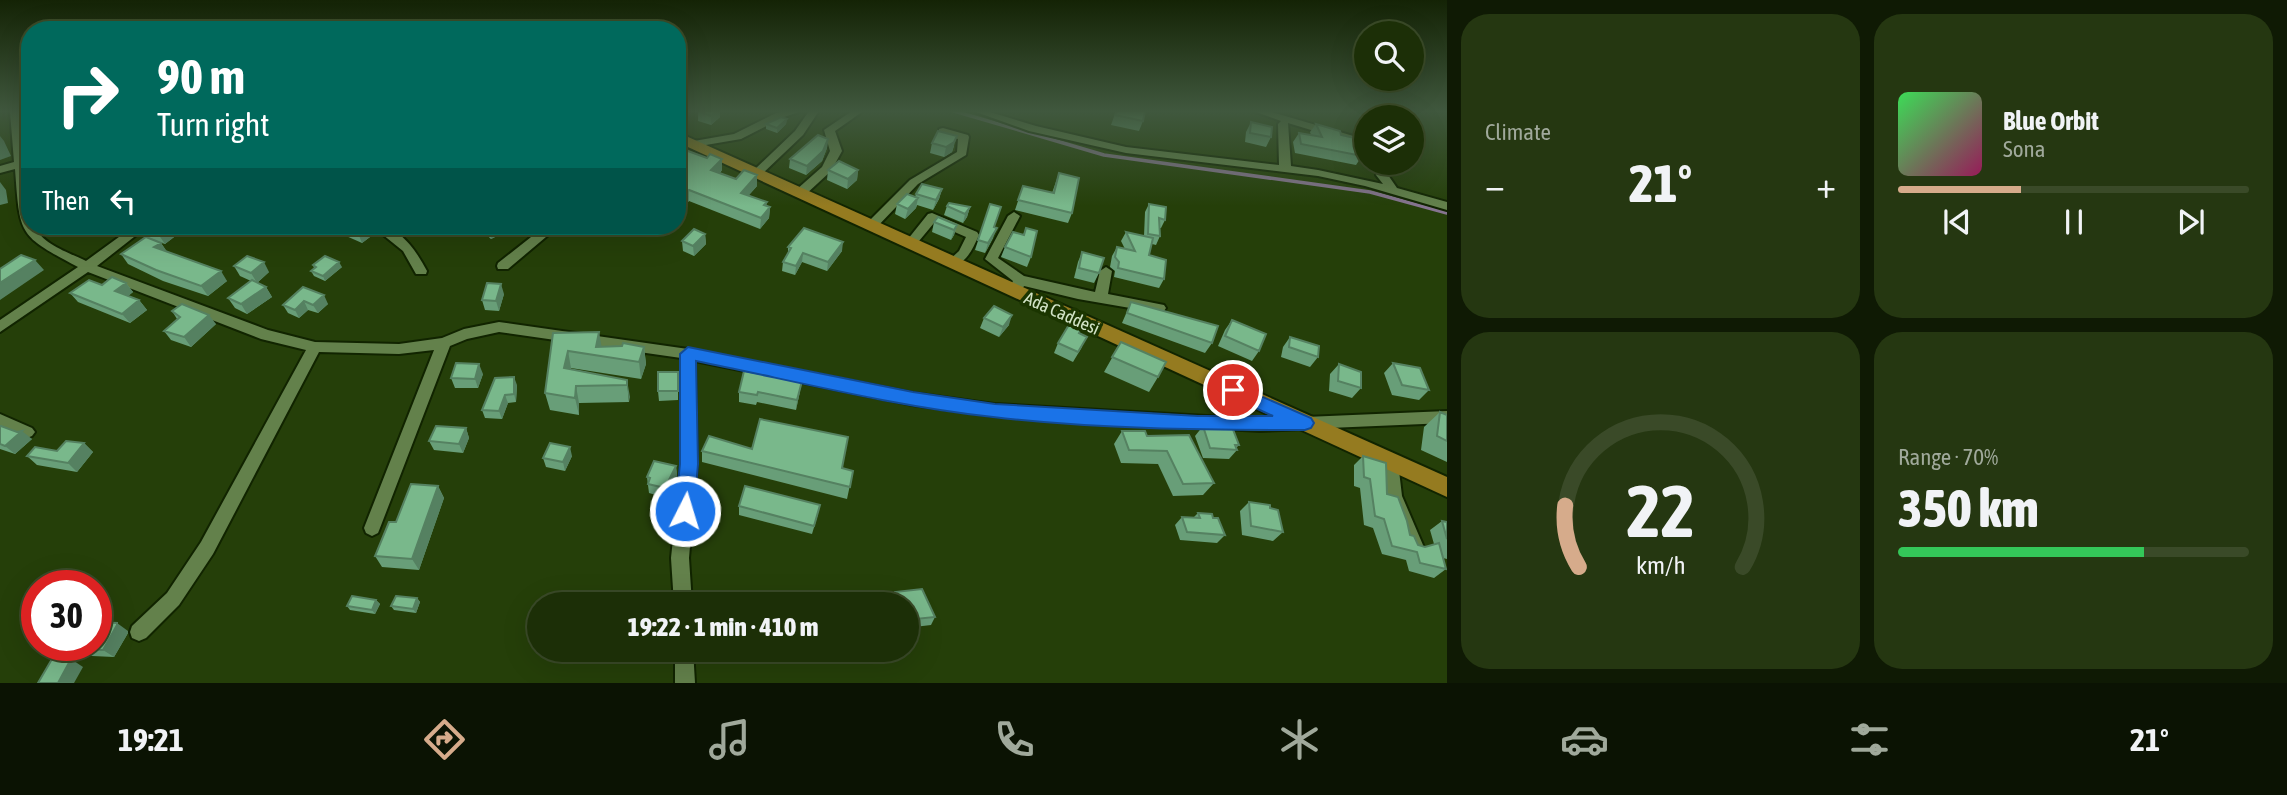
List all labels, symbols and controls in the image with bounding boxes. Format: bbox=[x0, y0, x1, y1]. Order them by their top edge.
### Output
map controls bbox=[1354, 21, 1424, 175]
button: search bbox=[1354, 21, 1424, 91]
text: 90 m bbox=[157, 48, 245, 104]
icon: right bbox=[42, 49, 133, 140]
button: layers bbox=[1354, 105, 1424, 175]
text: Turn right bbox=[157, 106, 270, 143]
text: Blue Orbit bbox=[2003, 106, 2099, 136]
text: Climate bbox=[1485, 119, 1551, 145]
text: Sona bbox=[2003, 136, 2045, 162]
text: 21° bbox=[1629, 153, 1692, 213]
text: − bbox=[1485, 163, 1505, 206]
text: + bbox=[1816, 163, 1836, 206]
icon: left bbox=[104, 182, 142, 220]
text: Then bbox=[42, 186, 90, 216]
icon: previous bbox=[1938, 203, 1976, 241]
icon: pause bbox=[2055, 203, 2093, 241]
icon: next bbox=[2172, 203, 2210, 241]
street label: Ada Caddesi bbox=[1021, 287, 1103, 339]
pin bbox=[1203, 360, 1263, 420]
icon: arrive bbox=[1214, 371, 1252, 409]
text: Range · 70% bbox=[1898, 444, 1998, 470]
text: 22 bbox=[1626, 469, 1695, 552]
position arrow bbox=[648, 474, 722, 548]
text: 350 km bbox=[1898, 478, 2039, 538]
text: km/h bbox=[1636, 550, 1685, 578]
speed limit sign: 30 bbox=[21, 570, 112, 661]
text: 19:22 · 1 min · 410 m bbox=[628, 612, 818, 642]
icon: directions bbox=[420, 715, 469, 764]
icon: music bbox=[705, 715, 754, 764]
icon: phone bbox=[990, 715, 1039, 764]
icon: climate bbox=[1275, 715, 1324, 764]
icon: car bbox=[1560, 715, 1609, 764]
icon: filters bbox=[1845, 715, 1894, 764]
text: 19:21 bbox=[118, 721, 184, 758]
text: 21° bbox=[2130, 721, 2169, 758]

